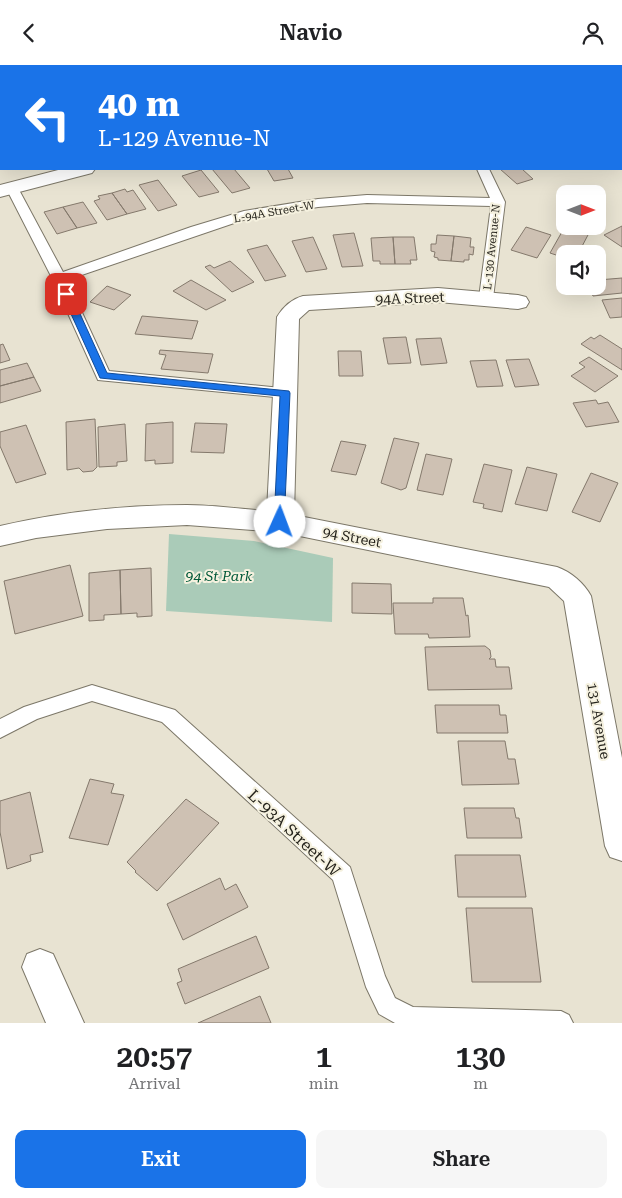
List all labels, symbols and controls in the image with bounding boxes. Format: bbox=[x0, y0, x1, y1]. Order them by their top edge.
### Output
icon: back bbox=[15, 19, 43, 47]
icon: person bbox=[579, 19, 607, 47]
text: Navio bbox=[279, 20, 343, 45]
text: 40 m bbox=[98, 84, 180, 125]
icon: left bbox=[15, 85, 80, 150]
text: L-129 Avenue-N bbox=[98, 126, 270, 151]
north arrow bbox=[556, 185, 606, 235]
map controls bbox=[556, 185, 606, 295]
street label: L-94A Street-W bbox=[233, 198, 316, 226]
street label: L-130 Avenue-N bbox=[481, 203, 503, 291]
button: sound bbox=[556, 245, 606, 295]
pin bbox=[45, 273, 87, 315]
icon: arrive bbox=[52, 280, 80, 308]
street label: 94A Street bbox=[375, 289, 445, 307]
position arrow bbox=[253, 495, 305, 547]
street label: 94 Street bbox=[321, 523, 383, 551]
park label: 94 St Park bbox=[186, 568, 253, 584]
street label: 131 Avenue bbox=[584, 682, 614, 761]
street label: L-93A Street-W bbox=[244, 785, 345, 881]
text: 20:57 bbox=[116, 1039, 192, 1074]
text: 1 bbox=[315, 1039, 332, 1074]
text: 130 bbox=[455, 1039, 506, 1074]
text: Arrival bbox=[128, 1074, 180, 1093]
text: min bbox=[309, 1074, 339, 1093]
text: m bbox=[473, 1074, 488, 1093]
button: Exit bbox=[15, 1130, 306, 1188]
button: Share bbox=[316, 1130, 607, 1188]

